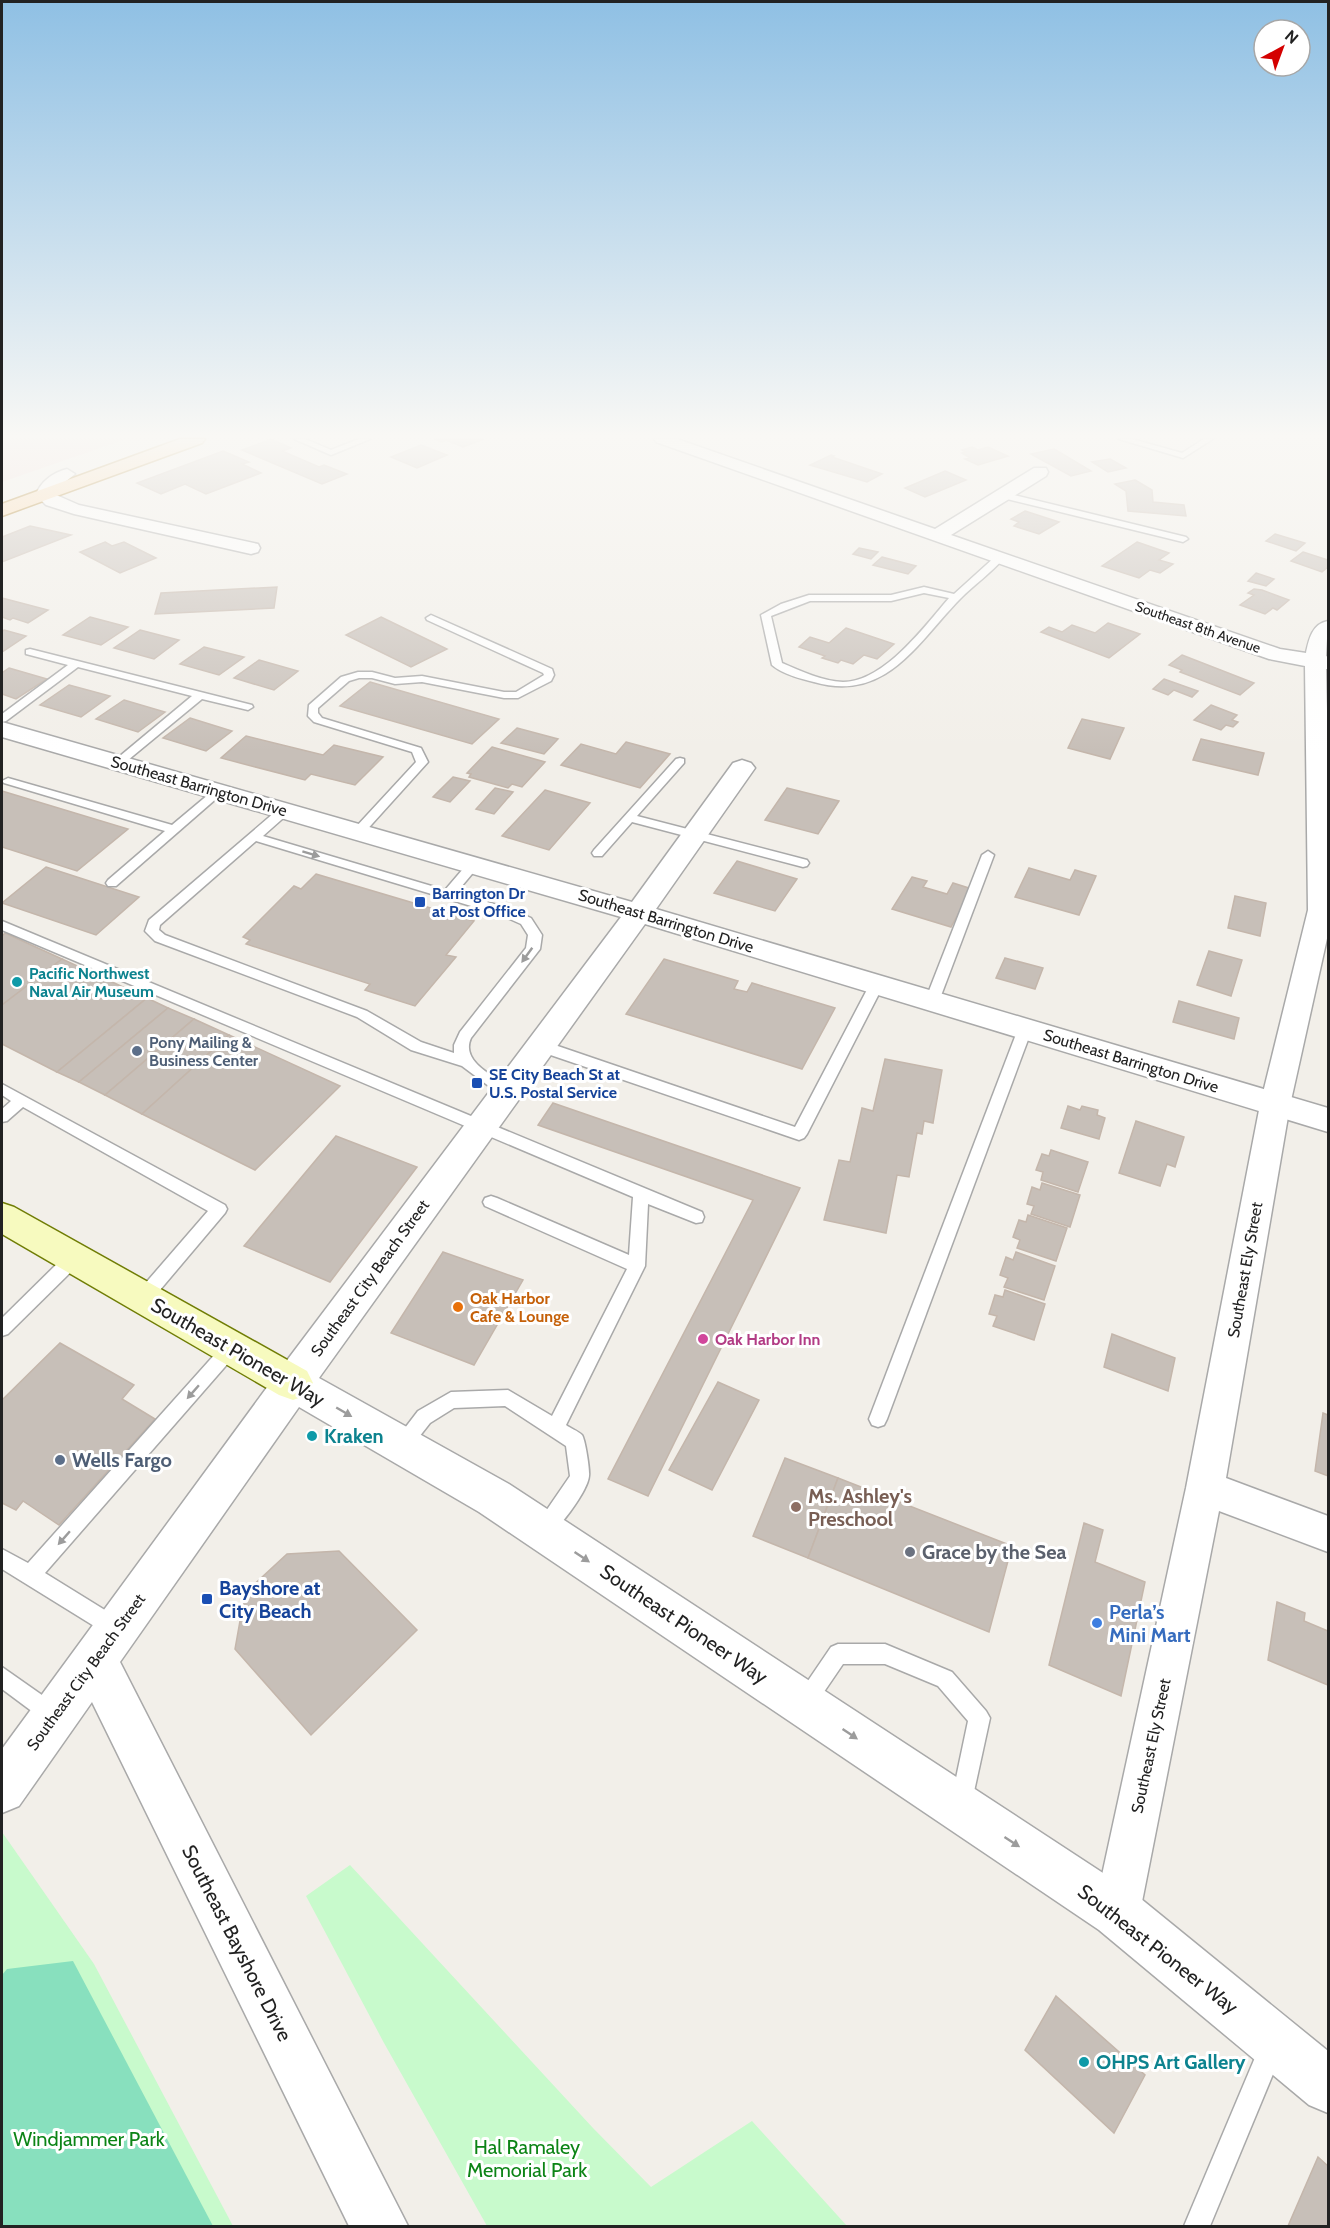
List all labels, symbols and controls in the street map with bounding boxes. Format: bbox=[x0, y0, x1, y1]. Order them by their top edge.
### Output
north arrow bbox=[1252, 18, 1312, 78]
text: N bbox=[1281, 26, 1302, 48]
street label: Southeast 8th Avenue bbox=[1133, 597, 1263, 657]
street label: Southeast Barrington Drive bbox=[109, 752, 289, 820]
one-way arrow bbox=[302, 850, 320, 859]
place label: Barrington Dr at Post Office bbox=[432, 884, 526, 921]
street label: Southeast Barrington Drive bbox=[576, 885, 756, 957]
marker: Barrington Dr at Post Office bbox=[413, 895, 427, 909]
one-way arrow bbox=[521, 947, 533, 963]
place label: Pacific Northwest Naval Air Museum bbox=[29, 964, 154, 1001]
marker: Pacific Northwest Naval Air Museum bbox=[10, 975, 24, 989]
street label: Southeast Barrington Drive bbox=[1041, 1025, 1221, 1097]
place label: Pony Mailing & Business Center bbox=[149, 1033, 259, 1070]
marker: Pony Mailing & Business Center bbox=[130, 1044, 144, 1058]
place label: SE City Beach St at U.S. Postal Service bbox=[489, 1065, 621, 1102]
marker: SE City Beach St at U.S. Postal Service bbox=[470, 1076, 484, 1090]
street label: Southeast City Beach Street bbox=[307, 1195, 434, 1360]
street label: Southeast Ely Street bbox=[1224, 1200, 1266, 1339]
place label: Oak Harbor Cafe & Lounge bbox=[470, 1289, 569, 1326]
street label: Southeast Pioneer Way bbox=[147, 1292, 329, 1412]
marker: Oak Harbor Cafe & Lounge bbox=[451, 1300, 465, 1314]
place label: Oak Harbor Inn bbox=[715, 1330, 820, 1349]
marker: Oak Harbor Inn bbox=[696, 1332, 710, 1346]
one-way arrow bbox=[187, 1384, 200, 1399]
one-way arrow bbox=[336, 1407, 353, 1417]
place label: Kraken bbox=[324, 1424, 384, 1448]
marker: Kraken bbox=[305, 1429, 319, 1443]
place label: Wells Fargo bbox=[72, 1448, 172, 1472]
marker: Wells Fargo bbox=[53, 1453, 67, 1467]
place label: Ms. Ashley's Preschool bbox=[808, 1484, 912, 1531]
marker: Ms. Ashley's Preschool bbox=[789, 1500, 803, 1514]
one-way arrow bbox=[58, 1530, 71, 1545]
place label: Grace by the Sea bbox=[922, 1540, 1066, 1564]
marker: Grace by the Sea bbox=[903, 1545, 917, 1559]
one-way arrow bbox=[574, 1551, 591, 1562]
street label: Southeast Pioneer Way bbox=[596, 1559, 772, 1689]
place label: Bayshore at City Beach bbox=[219, 1576, 321, 1623]
street label: Southeast City Beach Street bbox=[23, 1589, 150, 1754]
marker: Bayshore at City Beach bbox=[200, 1592, 214, 1606]
place label: Perla’s Mini Mart bbox=[1109, 1600, 1191, 1647]
marker: Perla’s Mini Mart bbox=[1090, 1616, 1104, 1630]
street label: Southeast Ely Street bbox=[1127, 1676, 1175, 1815]
one-way arrow bbox=[842, 1728, 858, 1739]
one-way arrow bbox=[1004, 1836, 1020, 1847]
street label: Southeast Bayshore Drive bbox=[177, 1841, 297, 2045]
street label: Southeast Pioneer Way bbox=[1073, 1879, 1243, 2019]
place label: OHPS Art Gallery bbox=[1096, 2050, 1246, 2074]
marker: OHPS Art Gallery bbox=[1077, 2055, 1091, 2069]
park label: Windjammer Park bbox=[13, 2127, 165, 2151]
park label: Hal Ramaley Memorial Park bbox=[467, 2135, 587, 2182]

